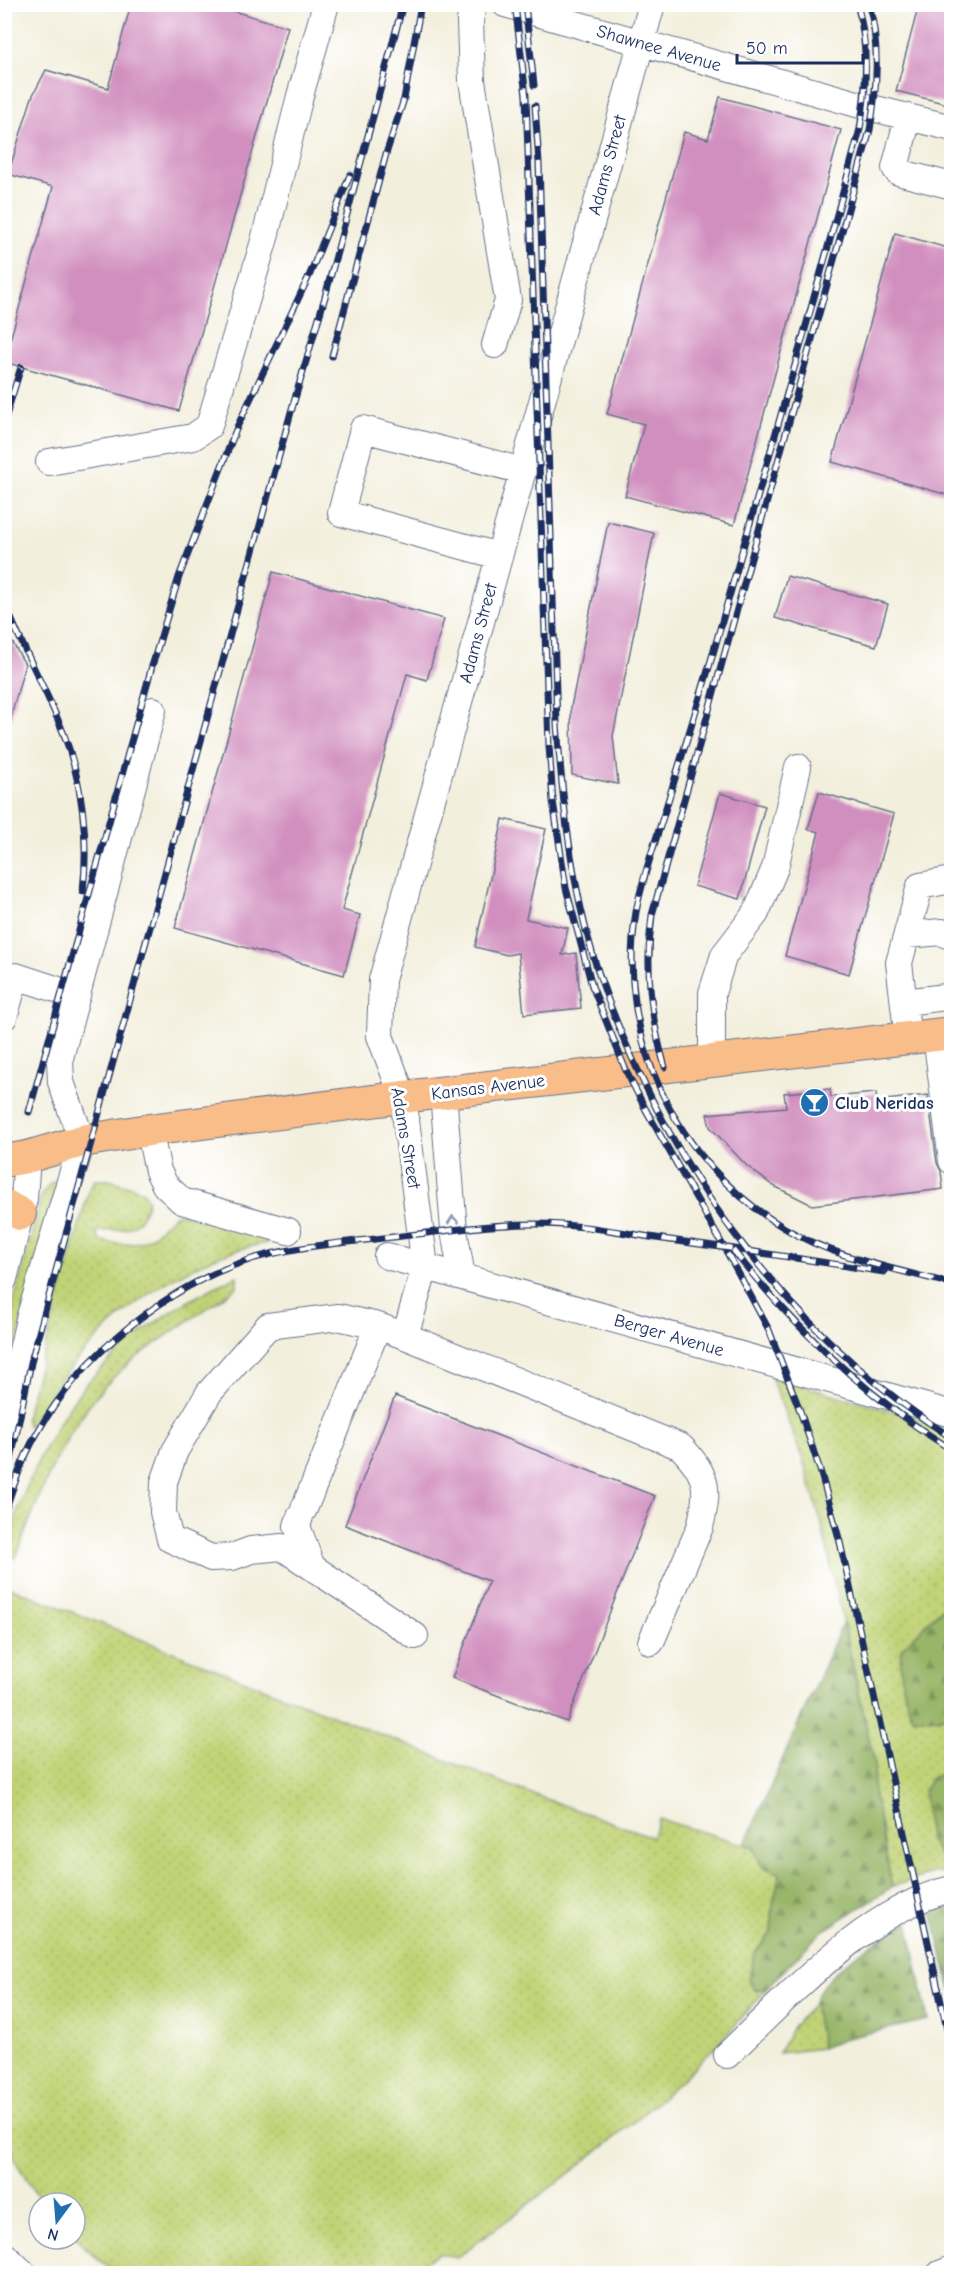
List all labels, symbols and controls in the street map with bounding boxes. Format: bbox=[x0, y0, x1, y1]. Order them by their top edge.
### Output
street label: Shawnee Avenue bbox=[594, 21, 723, 76]
scale bar bbox=[737, 27, 863, 65]
text: 50 m bbox=[746, 38, 788, 59]
street label: Adams Street bbox=[584, 112, 631, 217]
street label: Adams Street bbox=[455, 580, 502, 685]
street label: Kansas Avenue bbox=[430, 1070, 546, 1105]
street label: Adams Street bbox=[386, 1086, 425, 1191]
bar icon: Club Neridas bbox=[798, 1087, 830, 1119]
place label: Club Neridas bbox=[835, 1093, 934, 1114]
one-way arrow bbox=[447, 1215, 460, 1224]
street label: Berger Avenue bbox=[612, 1310, 726, 1361]
north arrow bbox=[27, 2191, 87, 2251]
text: N bbox=[46, 2224, 61, 2245]

